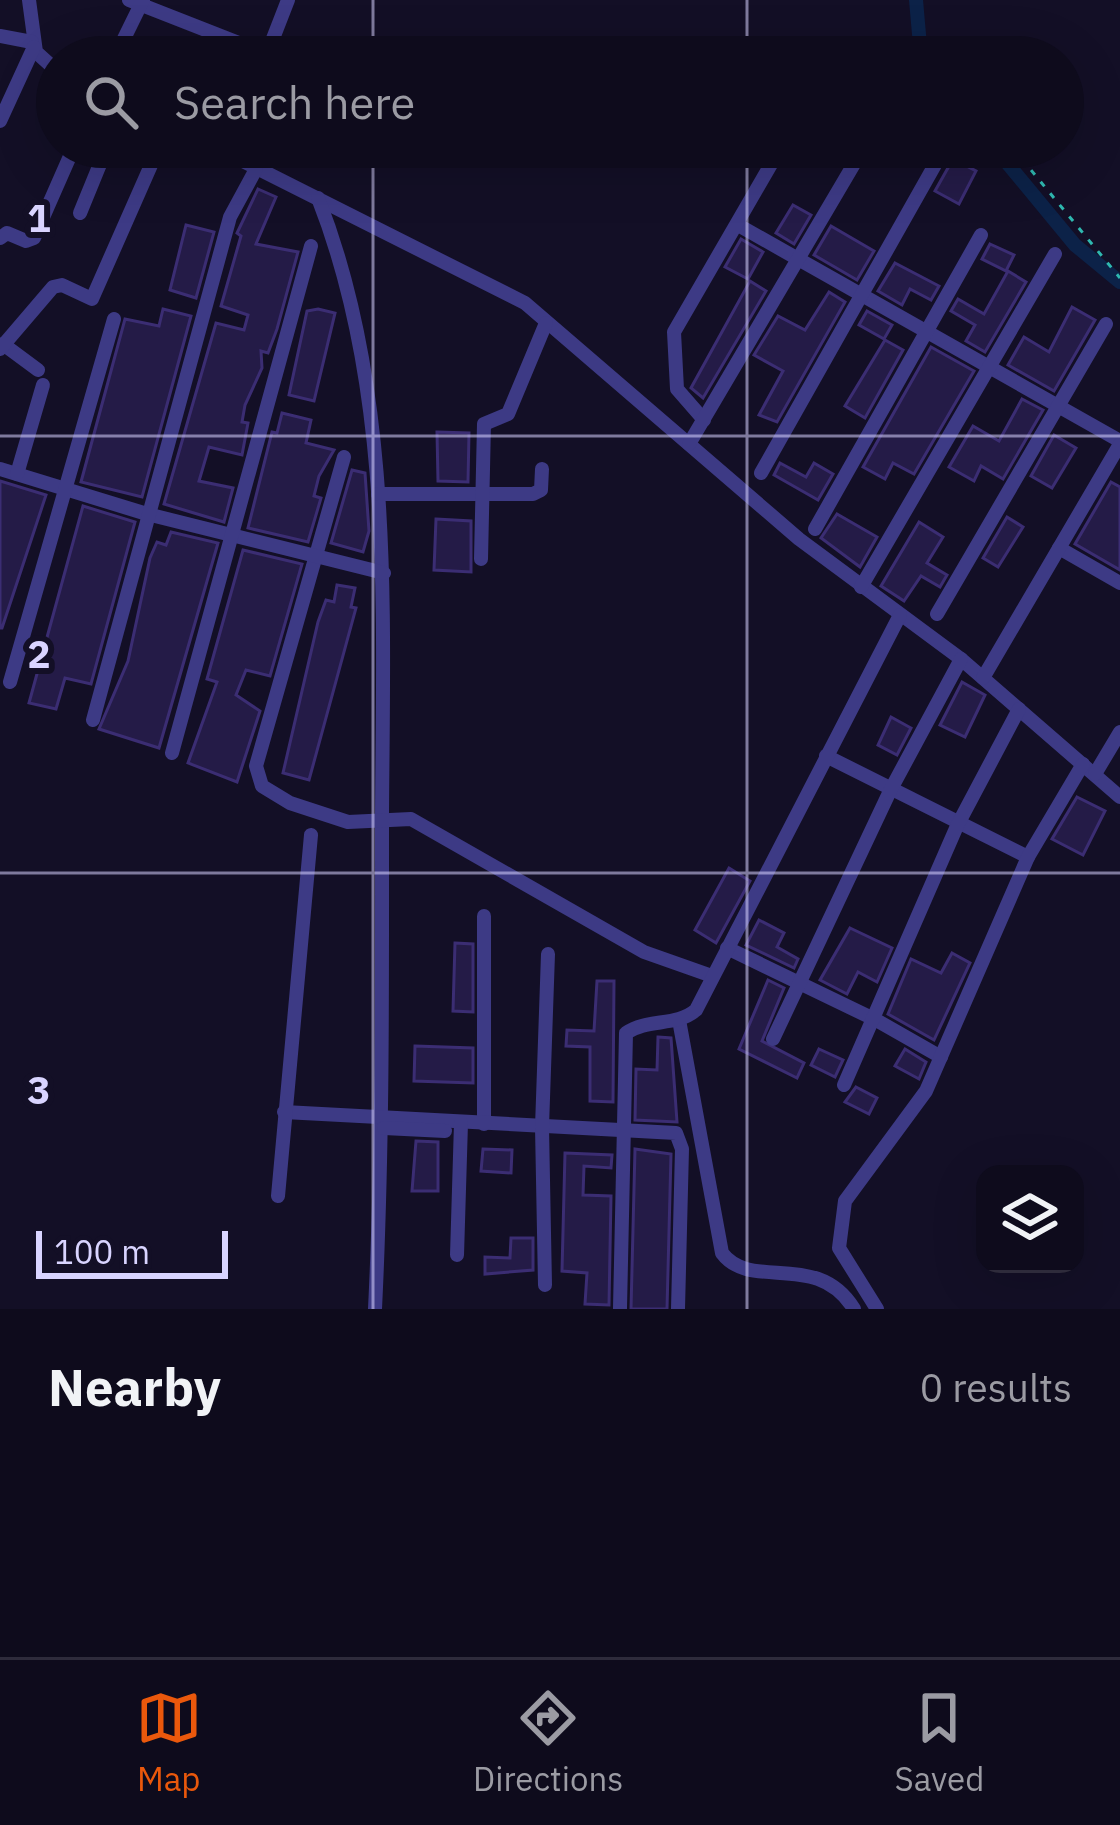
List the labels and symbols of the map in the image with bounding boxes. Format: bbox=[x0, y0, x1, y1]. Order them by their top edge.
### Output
text: 1 bbox=[27, 192, 51, 243]
text: 2 bbox=[27, 628, 51, 679]
text: 3 bbox=[27, 1064, 51, 1115]
scale bar bbox=[36, 1225, 228, 1278]

